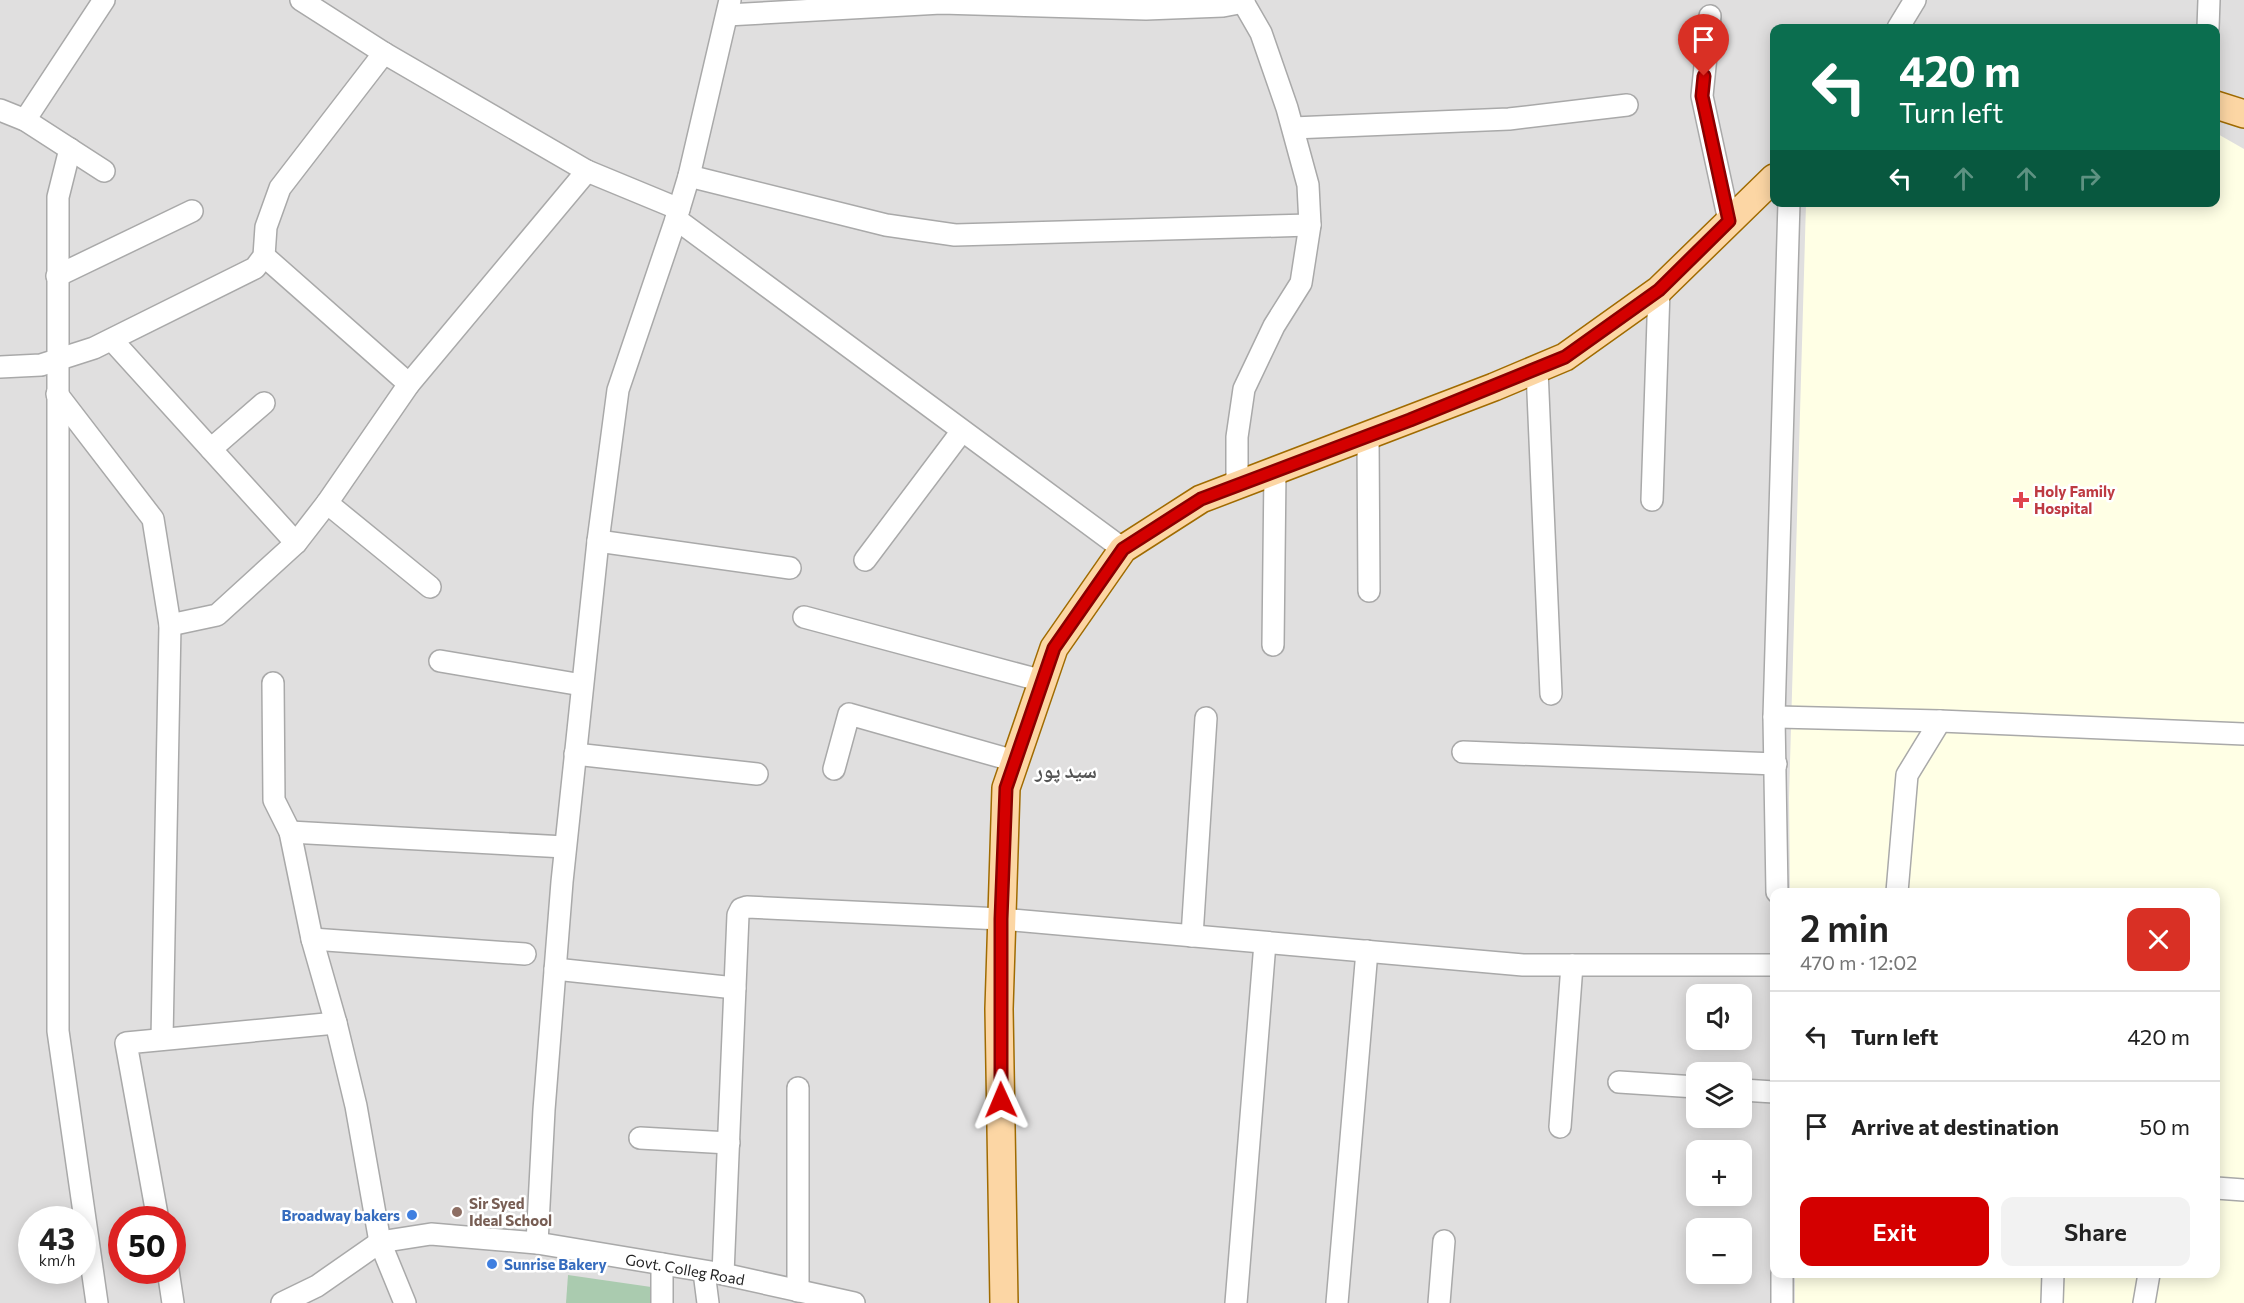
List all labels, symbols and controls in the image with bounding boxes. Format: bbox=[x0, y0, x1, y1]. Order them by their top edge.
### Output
pin bbox=[1678, 14, 1729, 76]
icon: arrive bbox=[1687, 23, 1720, 56]
text: 420 m bbox=[1899, 44, 2021, 96]
icon: left bbox=[1800, 48, 1878, 126]
text: Turn left bbox=[1899, 96, 2003, 129]
icon: left bbox=[1884, 162, 1917, 195]
icon: ahead bbox=[1947, 162, 1980, 195]
icon: ahead bbox=[2010, 162, 2043, 195]
icon: right bbox=[2073, 162, 2106, 195]
place label: Holy Family Hospital bbox=[2034, 482, 2116, 517]
marker: Holy Family Hospital bbox=[2012, 491, 2030, 509]
district label: سید پور bbox=[1034, 757, 1097, 783]
text: 2 min bbox=[1800, 905, 1889, 949]
button: close bbox=[2127, 908, 2190, 971]
text: 470 m · 12:02 bbox=[1800, 950, 1917, 974]
map controls bbox=[1686, 984, 1752, 1284]
button: sound bbox=[1686, 984, 1752, 1050]
icon: left bbox=[1800, 1020, 1833, 1053]
text: Turn left bbox=[1851, 1023, 1938, 1050]
text: 420 m bbox=[2127, 1023, 2190, 1050]
button: layers bbox=[1686, 1062, 1752, 1128]
position arrow bbox=[969, 1068, 1033, 1132]
icon: arrive bbox=[1800, 1110, 1833, 1143]
text: Arrive at destination bbox=[1851, 1113, 2059, 1140]
text: 50 m bbox=[2140, 1113, 2190, 1140]
button: + bbox=[1686, 1140, 1752, 1206]
place label: Sir Syed Ideal School bbox=[469, 1194, 552, 1229]
button: Exit bbox=[1800, 1197, 1989, 1266]
button: Share bbox=[2001, 1197, 2190, 1266]
marker: Sir Syed Ideal School bbox=[450, 1205, 464, 1219]
speed limit sign: 50 bbox=[108, 1206, 186, 1284]
place label: Broadway bakers bbox=[281, 1206, 400, 1224]
marker: Broadway bakers bbox=[405, 1208, 419, 1222]
button: − bbox=[1686, 1218, 1752, 1284]
text: 43 bbox=[39, 1219, 75, 1256]
street label: Govt. Colleg Road bbox=[624, 1250, 746, 1288]
text: km/h bbox=[39, 1251, 75, 1269]
place label: Sunrise Bakery bbox=[504, 1255, 607, 1273]
marker: Sunrise Bakery bbox=[485, 1257, 499, 1271]

